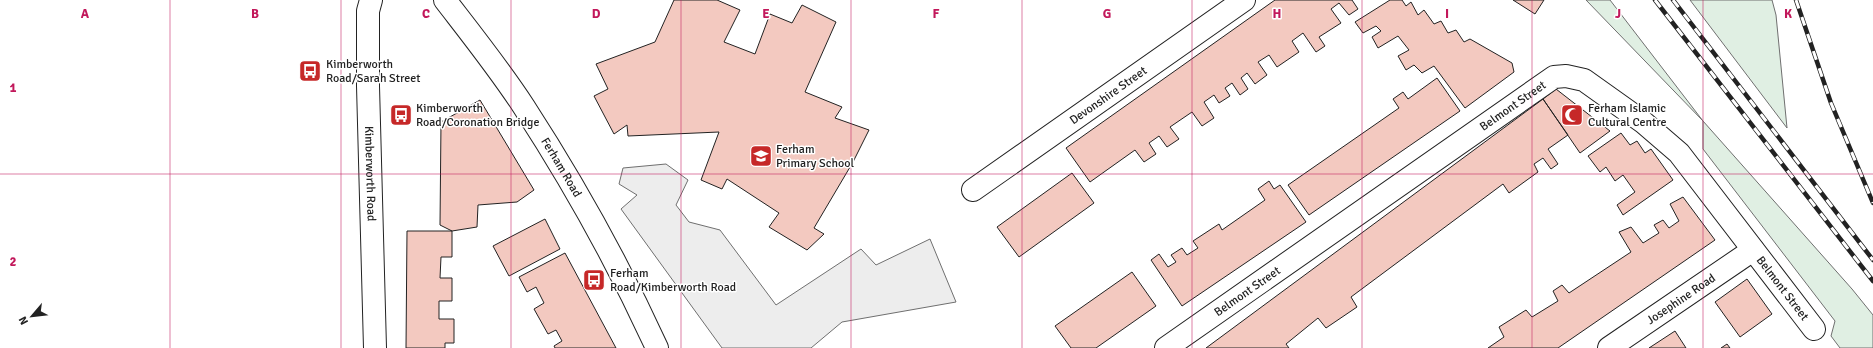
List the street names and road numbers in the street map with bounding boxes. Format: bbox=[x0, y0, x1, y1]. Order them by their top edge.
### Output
street label: Devonshire Street bbox=[1067, 63, 1150, 128]
street label: Belmont Street bbox=[1477, 77, 1549, 134]
street label: Kimberworth Road bbox=[362, 126, 379, 222]
street label: Ferham Road bbox=[538, 135, 585, 200]
street label: Belmont Street bbox=[1753, 253, 1812, 323]
street label: Belmont Street bbox=[1211, 263, 1283, 320]
street label: Josephine Road bbox=[1644, 270, 1718, 328]

